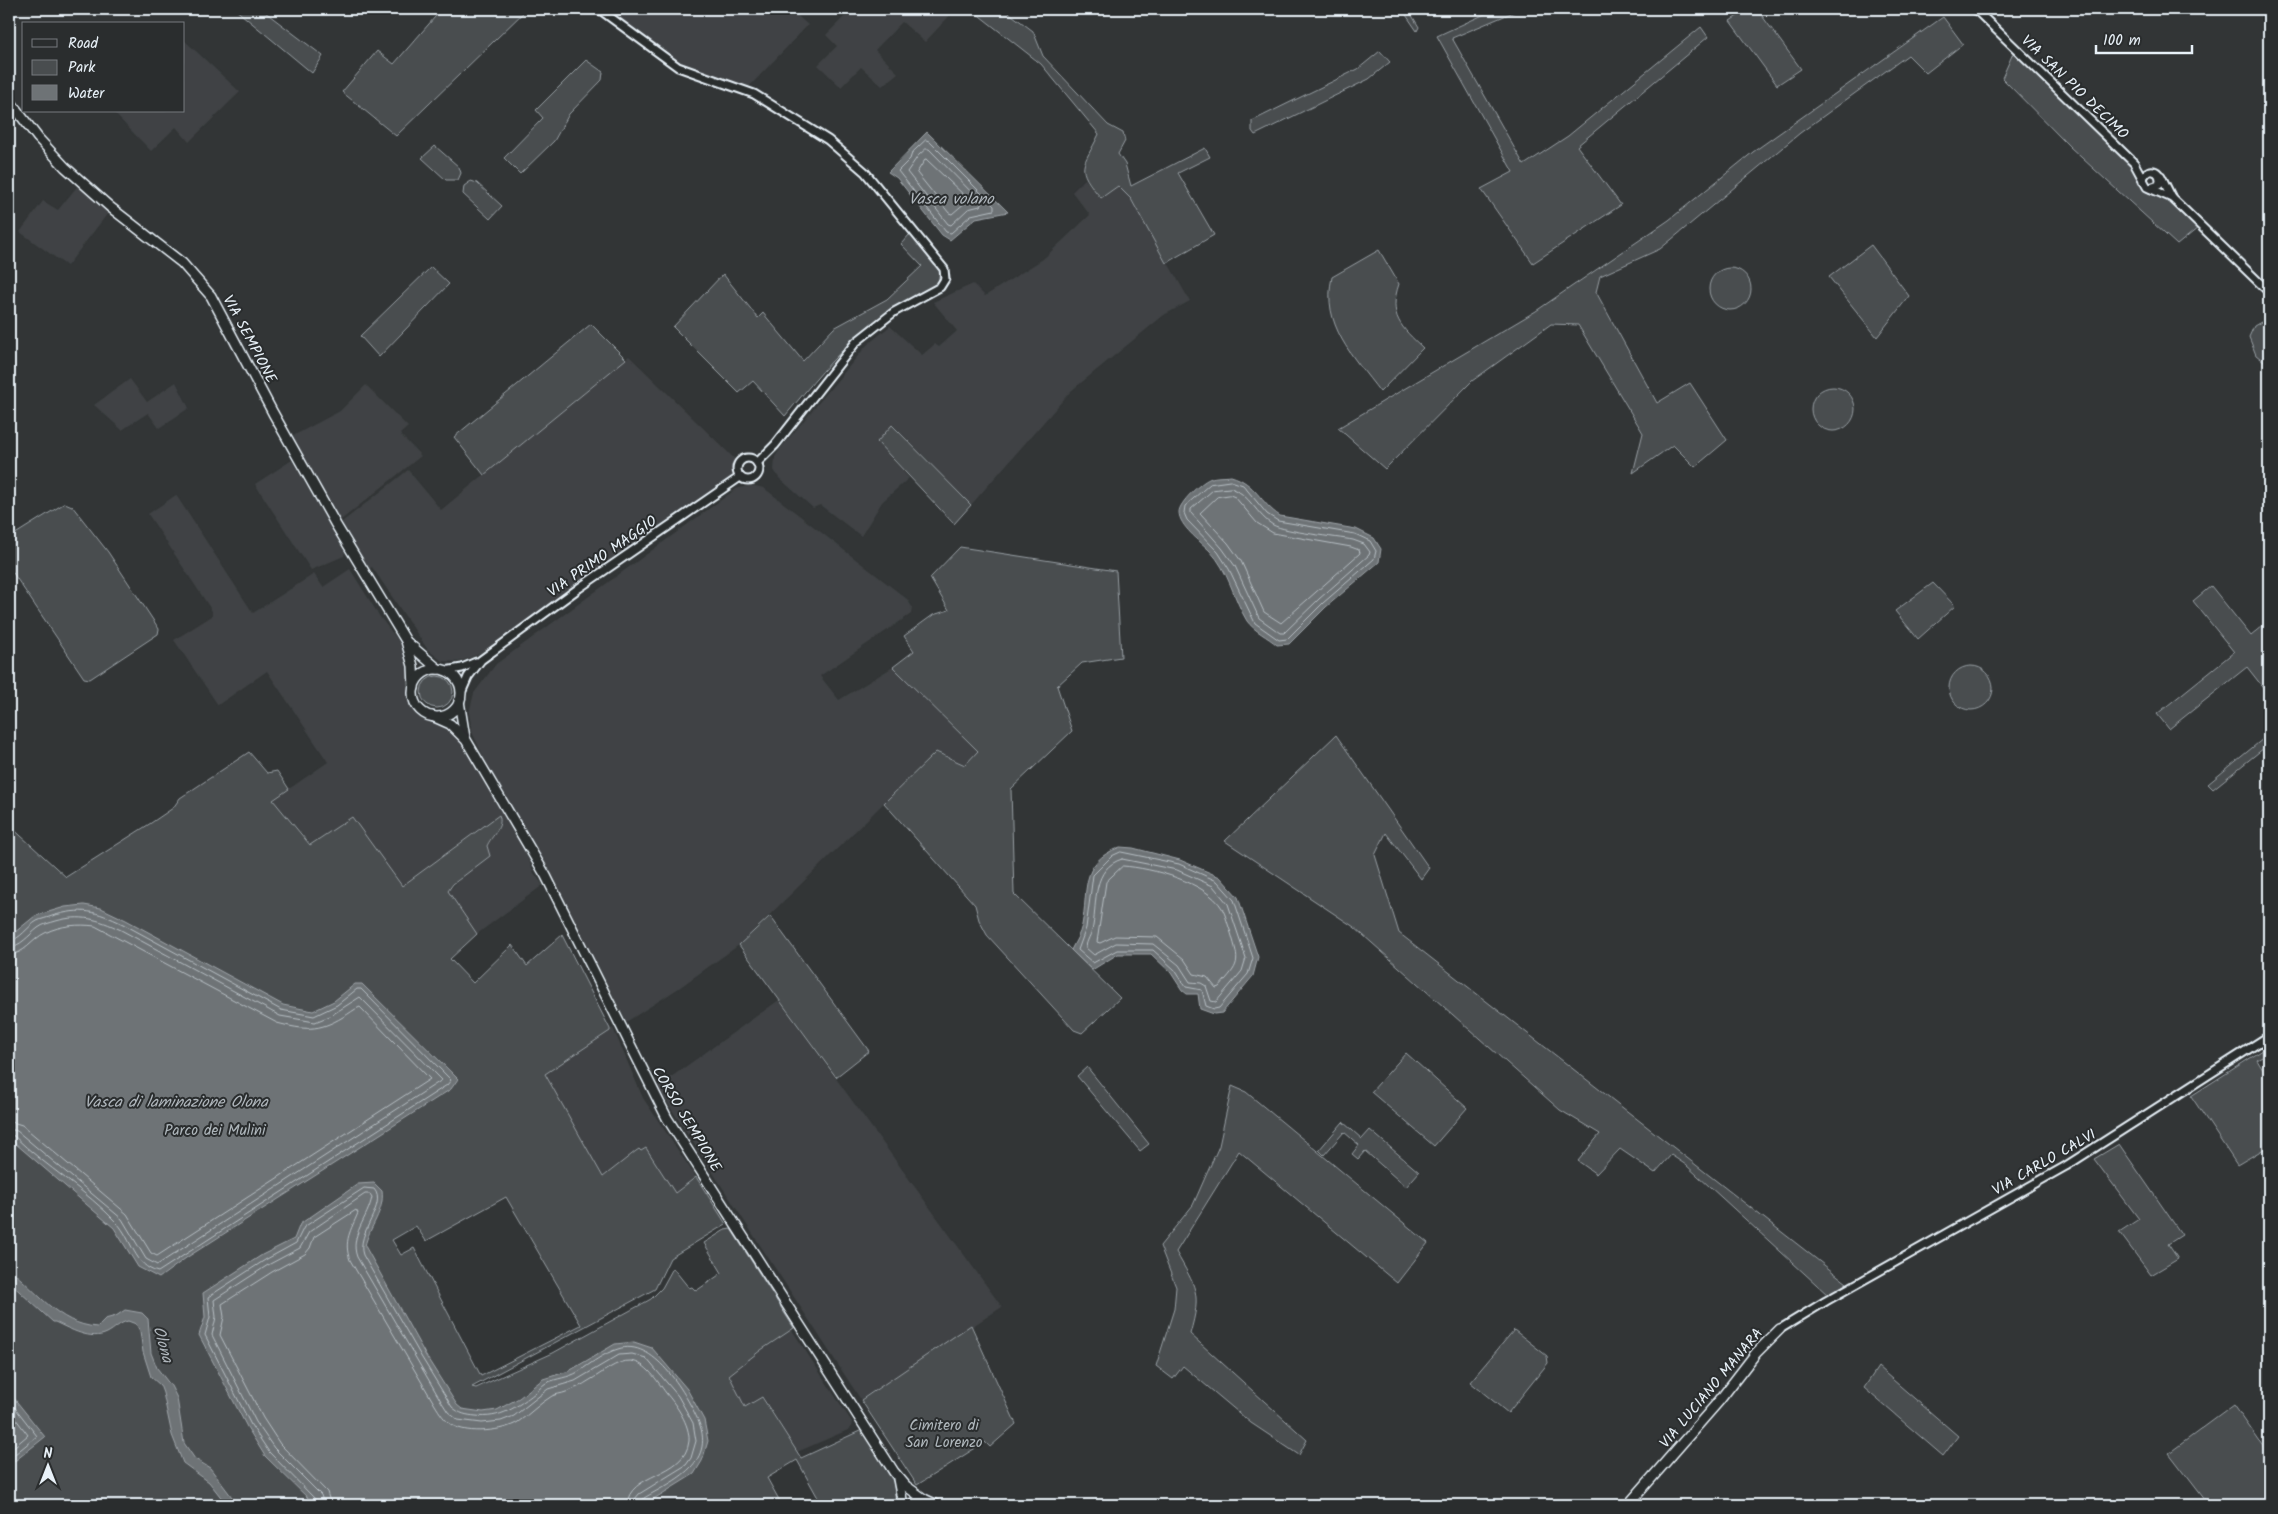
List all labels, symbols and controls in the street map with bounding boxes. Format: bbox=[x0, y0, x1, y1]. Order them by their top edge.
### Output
legend bbox=[22, 22, 185, 112]
scale bar bbox=[2096, 22, 2192, 54]
text: 100 m bbox=[2103, 29, 2141, 53]
street label: VIA SAN PIO DECIMO bbox=[2015, 30, 2134, 146]
text: Road bbox=[68, 32, 99, 56]
text: Park bbox=[68, 56, 96, 80]
text: Water bbox=[68, 82, 105, 106]
water label: Vasca volano bbox=[908, 187, 995, 212]
street label: VIA SEMPIONE bbox=[216, 291, 283, 389]
street label: VIA PRIMO MAGGIO bbox=[543, 510, 662, 604]
street label: CORSO SEMPIONE bbox=[645, 1062, 728, 1178]
water label: Vasca di laminazione Olona bbox=[84, 1090, 269, 1115]
park label: Parco dei Mulini bbox=[164, 1119, 267, 1143]
street label: VIA CARLO CALVI bbox=[1988, 1123, 2101, 1203]
water label: Olona bbox=[145, 1323, 180, 1367]
street label: VIA LUCIANO MANARA bbox=[1654, 1323, 1770, 1454]
park label: Cimitero di San Lorenzo bbox=[905, 1414, 983, 1455]
north arrow bbox=[22, 1442, 72, 1492]
text: N bbox=[44, 1443, 53, 1465]

